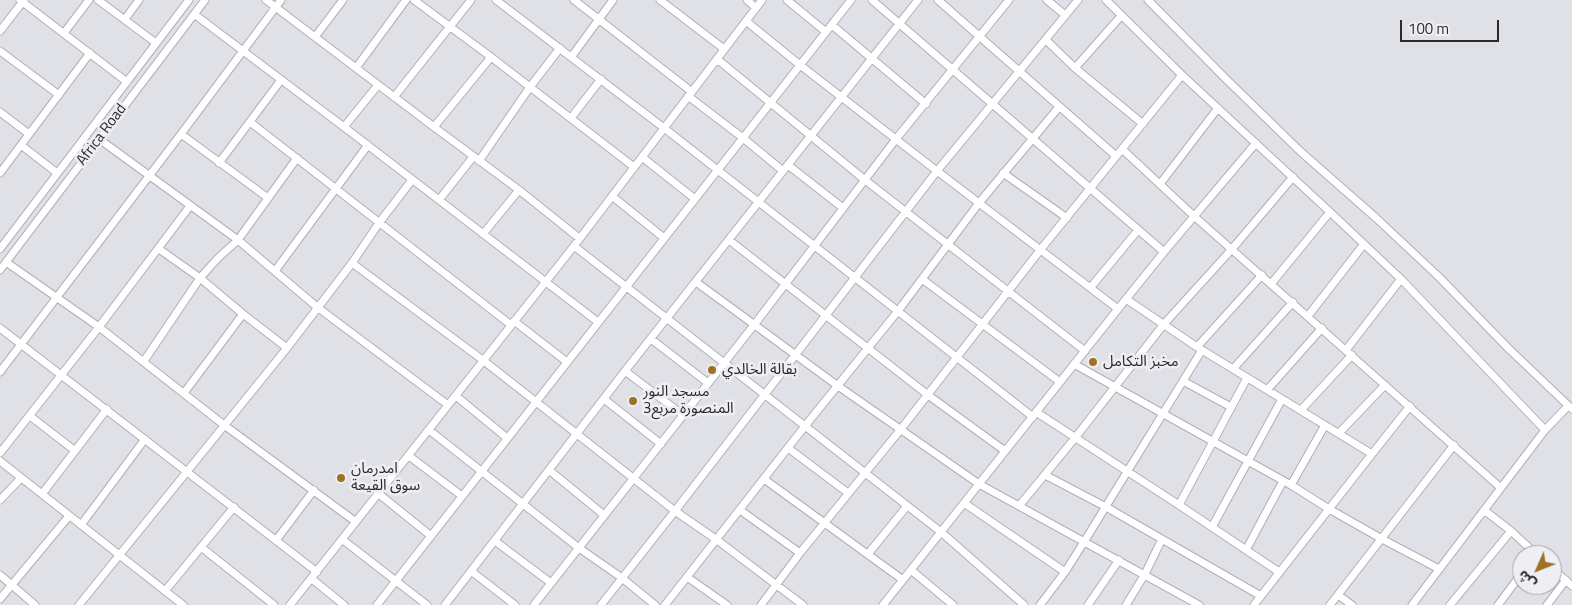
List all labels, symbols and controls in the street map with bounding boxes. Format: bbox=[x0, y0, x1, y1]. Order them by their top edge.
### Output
scale bar bbox=[1402, 10, 1501, 42]
text: 100 m bbox=[1408, 17, 1449, 40]
street label: Africa Road bbox=[73, 101, 131, 169]
place label: مخبز التكامل bbox=[1103, 353, 1179, 371]
marker: مخبز التكامل bbox=[1087, 356, 1099, 368]
place label: بقالة الخالدي bbox=[722, 361, 797, 379]
marker: بقالة الخالدي bbox=[706, 364, 718, 376]
place label: مسجد النور المنصورة مربع3 bbox=[643, 383, 734, 418]
marker: مسجد النور المنصورة مربع3 bbox=[627, 395, 639, 407]
place label: امدرمان سوق القيعة bbox=[351, 460, 420, 495]
marker: امدرمان سوق القيعة bbox=[335, 472, 347, 484]
north arrow bbox=[1512, 545, 1562, 595]
text: ش bbox=[1512, 566, 1541, 594]

